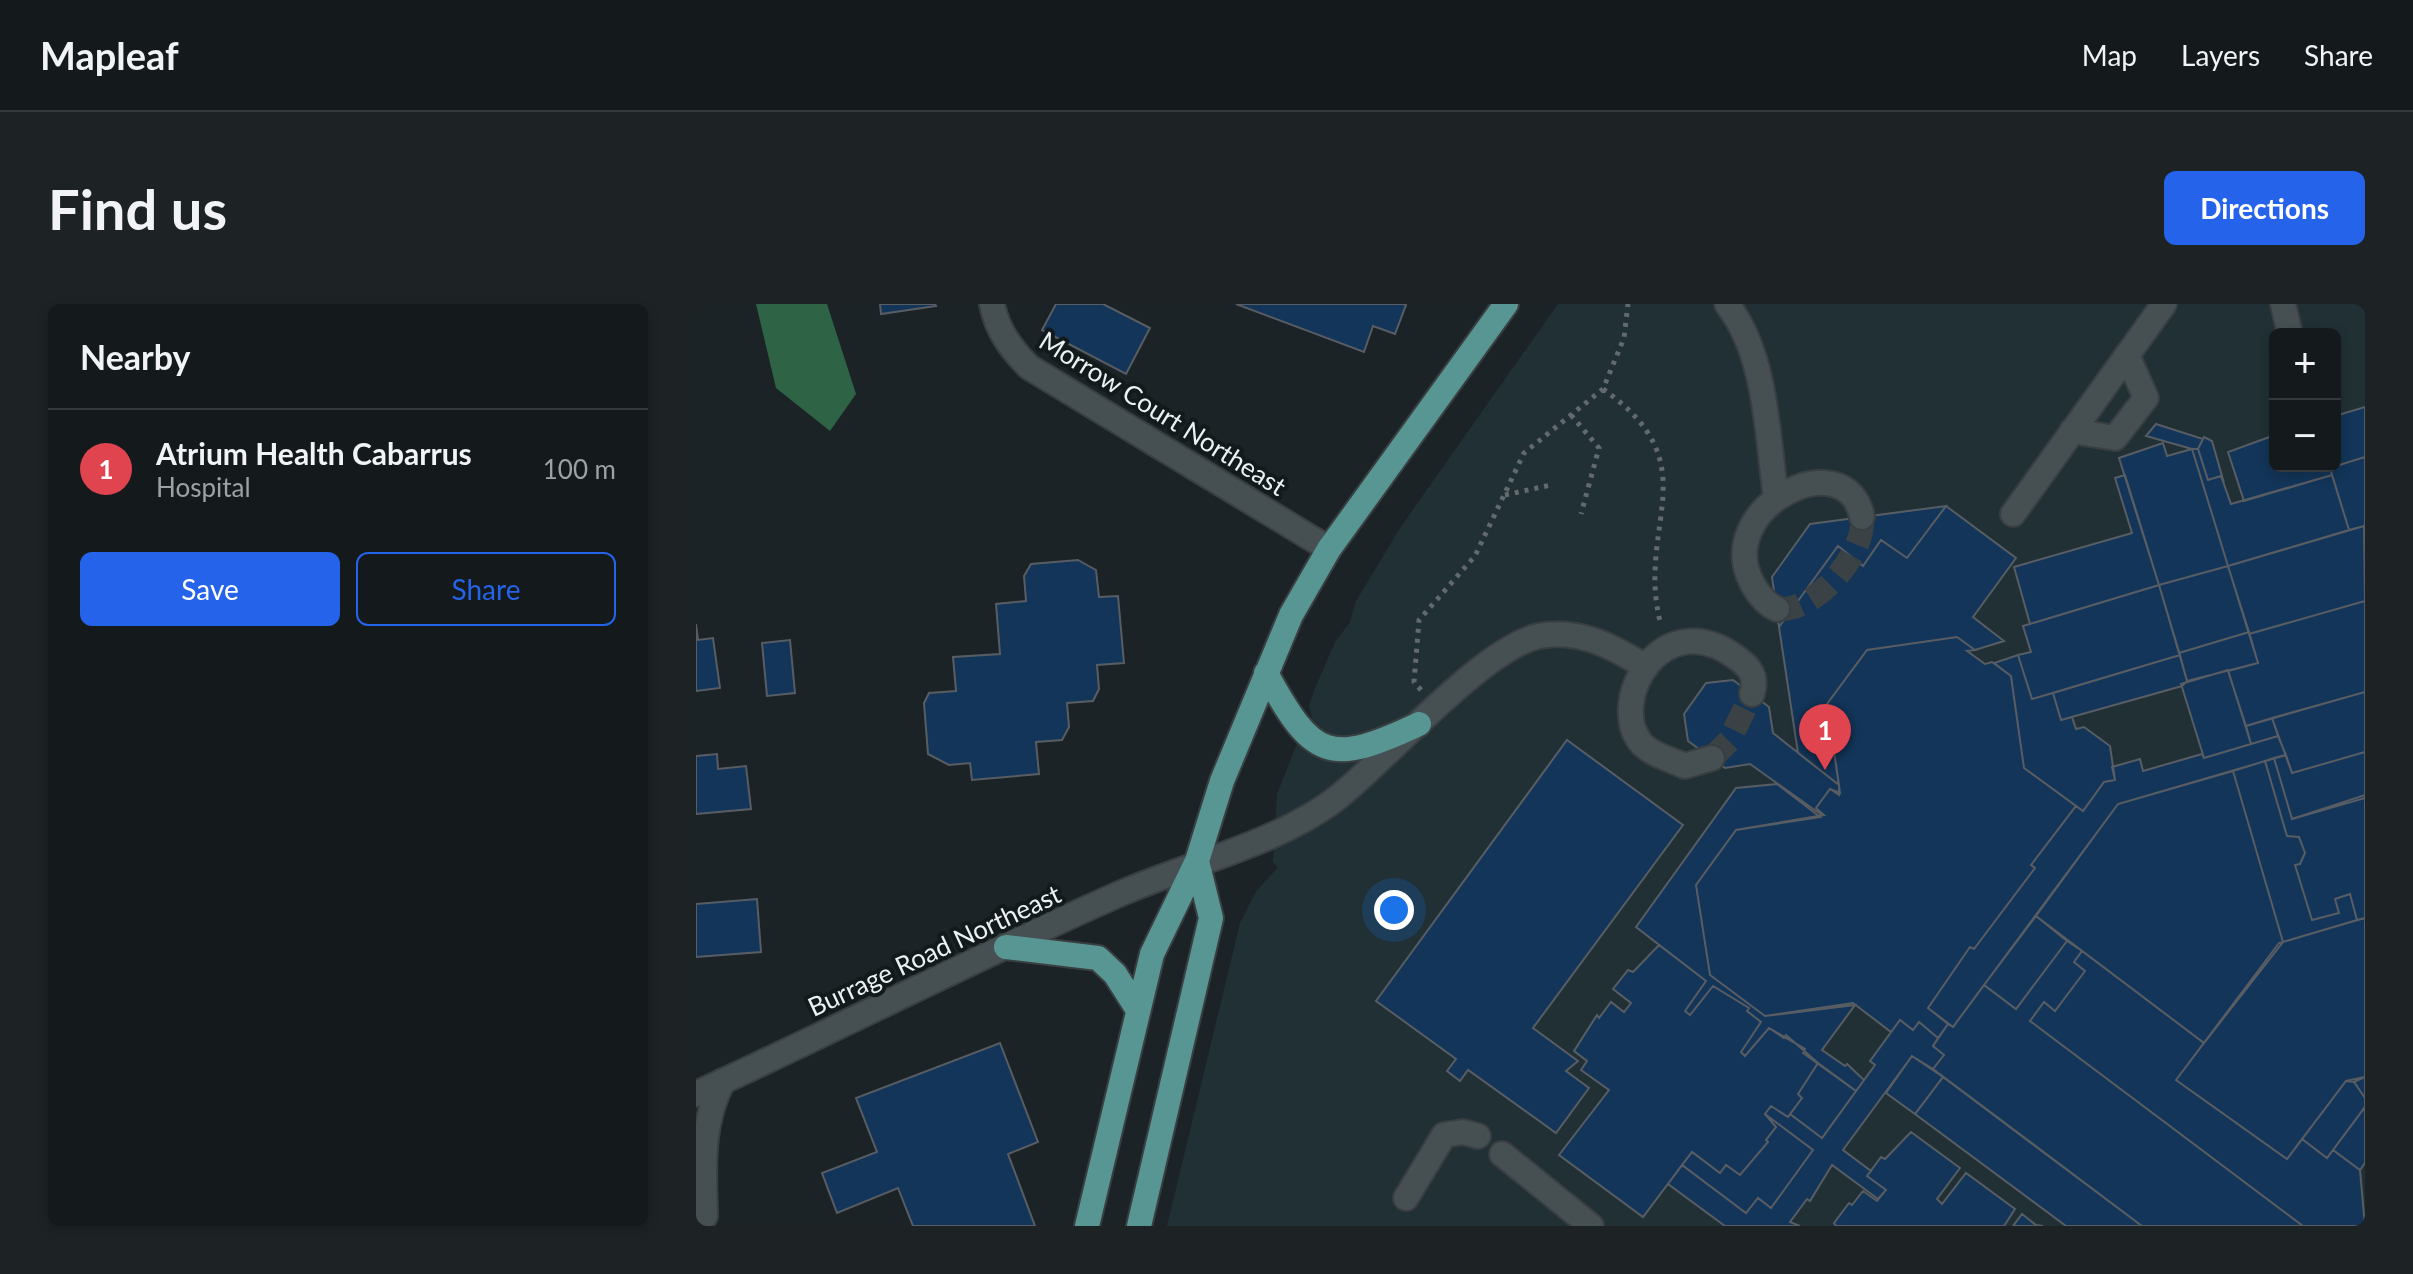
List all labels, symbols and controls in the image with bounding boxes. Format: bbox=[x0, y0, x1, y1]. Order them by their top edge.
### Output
text: Mapleaf bbox=[40, 32, 179, 78]
text: Map bbox=[2082, 38, 2137, 72]
text: Layers bbox=[2181, 38, 2260, 72]
text: Share bbox=[2304, 38, 2373, 72]
button: Directions bbox=[2164, 171, 2365, 245]
text: Find us bbox=[48, 175, 227, 242]
street label: Morrow Court Northeast bbox=[1034, 324, 1293, 502]
map controls bbox=[2269, 328, 2341, 472]
button: + bbox=[2269, 328, 2341, 400]
text: Nearby bbox=[80, 336, 191, 377]
button: − bbox=[2269, 400, 2341, 472]
text: Atrium Health Cabarrus bbox=[156, 435, 472, 471]
text: 1 bbox=[98, 453, 114, 485]
text: 100 m bbox=[543, 453, 616, 485]
text: Hospital bbox=[156, 471, 251, 503]
button: Save bbox=[80, 552, 340, 626]
button: Share bbox=[356, 552, 616, 626]
pin: 1 bbox=[1799, 704, 1851, 770]
street label: Burrage Road Northeast bbox=[802, 877, 1066, 1023]
your location bbox=[1374, 890, 1414, 930]

